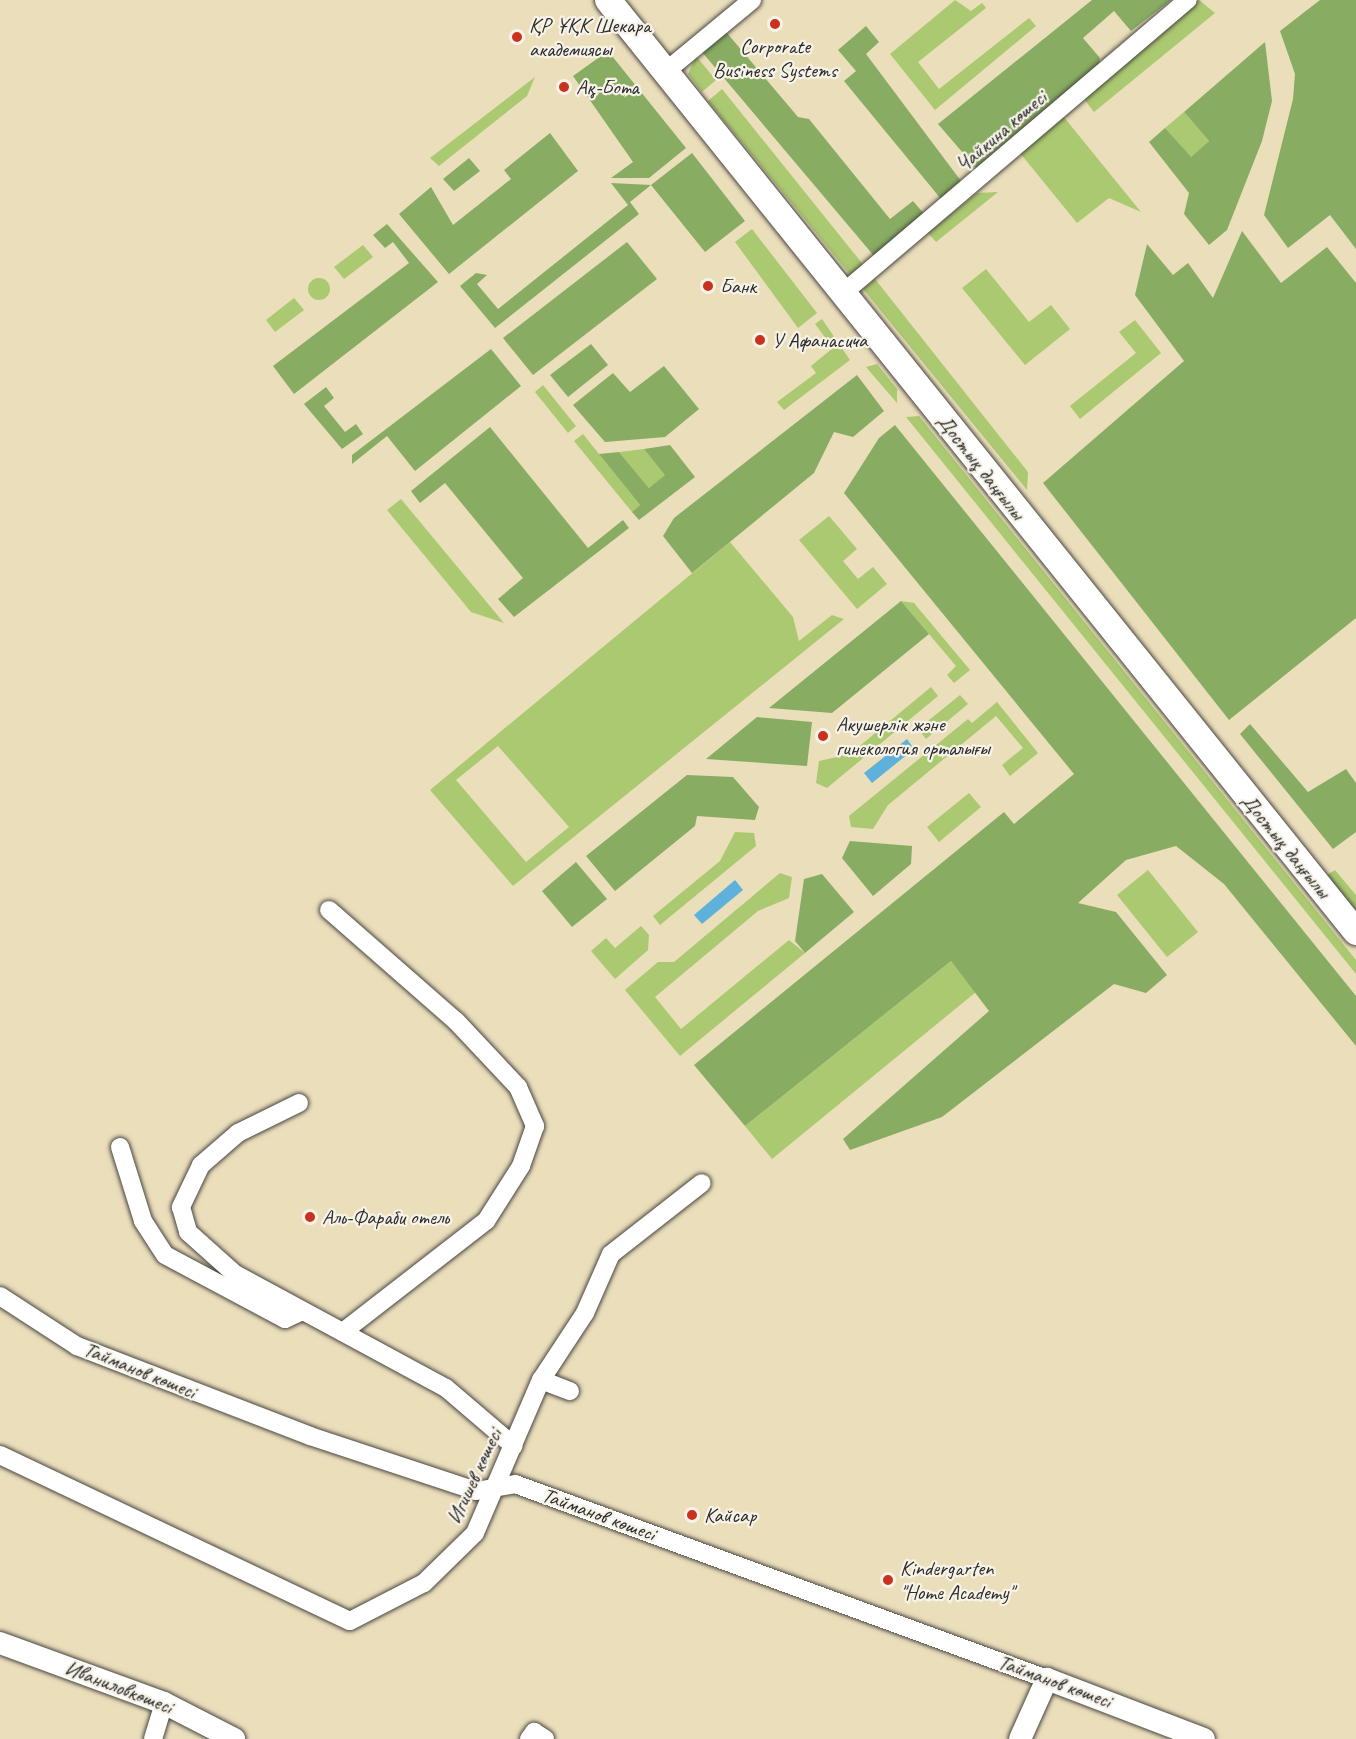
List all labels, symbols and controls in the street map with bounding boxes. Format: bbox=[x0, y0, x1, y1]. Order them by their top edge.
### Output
place label: ҚР ҰҚК Шекара академиясы bbox=[529, 12, 650, 62]
marker: Corporate Business Systems bbox=[768, 17, 782, 31]
marker: ҚР ҰҚК Шекара академиясы bbox=[510, 30, 524, 44]
place label: Corporate Business Systems bbox=[714, 33, 836, 83]
place label: Ақ-Бота bbox=[576, 74, 639, 100]
marker: Ақ-Бота bbox=[557, 80, 571, 94]
street label: Чайкина көшесі bbox=[950, 85, 1052, 177]
place label: Банк bbox=[720, 273, 756, 299]
marker: Банк bbox=[701, 279, 715, 293]
place label: У Афанасича bbox=[772, 327, 867, 353]
marker: У Афанасича bbox=[753, 333, 767, 347]
street label: Достық даңғылы bbox=[932, 409, 1030, 525]
place label: Акушерлік және гинекология орталығы bbox=[836, 711, 993, 761]
marker: Акушерлік және гинекология орталығы bbox=[814, 727, 832, 745]
street label: Достық даңғылы bbox=[1236, 789, 1336, 903]
place label: Аль-Фараби отель bbox=[322, 1204, 448, 1230]
marker: Аль-Фараби отель bbox=[303, 1210, 317, 1224]
street label: Тайманов көшесі bbox=[80, 1336, 200, 1404]
street label: Игишев көшесі bbox=[441, 1424, 507, 1528]
street label: Тайманов көшесі bbox=[539, 1482, 659, 1546]
place label: Кайсар bbox=[704, 1502, 756, 1528]
marker: Кайсар bbox=[685, 1508, 699, 1522]
place label: Kindergarten "Home Academy" bbox=[900, 1555, 1014, 1605]
marker: Kindergarten "Home Academy" bbox=[881, 1573, 895, 1587]
street label: Тайманов көшесі bbox=[995, 1649, 1115, 1713]
street label: Иваниловкөшесі bbox=[62, 1655, 176, 1719]

